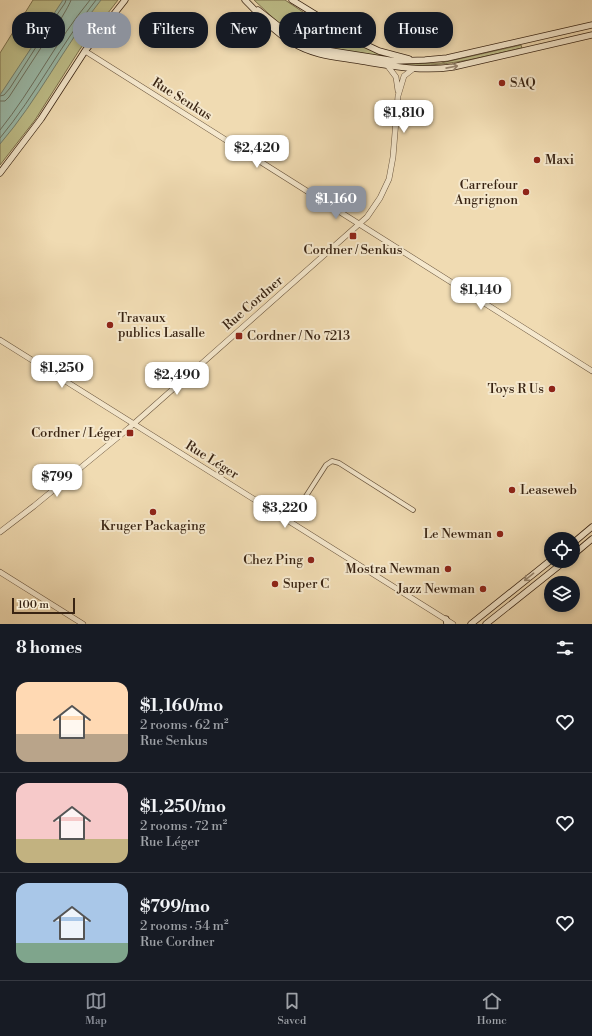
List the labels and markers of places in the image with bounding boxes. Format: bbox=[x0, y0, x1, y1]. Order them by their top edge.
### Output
place label: SAQ bbox=[510, 75, 536, 91]
marker: SAQ bbox=[497, 78, 507, 88]
pin: $1,810 bbox=[371, 100, 437, 134]
pin: $2,420 bbox=[224, 135, 290, 169]
place label: Maxi bbox=[545, 152, 574, 168]
marker: Maxi bbox=[532, 155, 542, 165]
place label: Carrefour Angrignon bbox=[454, 177, 518, 208]
pin: $1,160 bbox=[303, 186, 369, 220]
marker: Carrefour Angrignon bbox=[521, 187, 531, 197]
marker: Cordner / Senkus bbox=[348, 231, 358, 241]
place label: Cordner / Senkus bbox=[304, 242, 403, 258]
pin: $1,140 bbox=[448, 277, 514, 311]
place label: Travaux publics Lasalle bbox=[118, 310, 206, 341]
marker: Travaux publics Lasalle bbox=[105, 320, 115, 330]
place label: Cordner / No 7213 bbox=[247, 328, 350, 344]
marker: Cordner / No 7213 bbox=[234, 331, 244, 341]
pin: $1,250 bbox=[29, 355, 95, 389]
pin: $2,490 bbox=[144, 362, 210, 396]
place label: Toys R Us bbox=[488, 381, 544, 397]
marker: Toys R Us bbox=[547, 384, 557, 394]
place label: Cordner / Léger bbox=[31, 425, 122, 441]
marker: Cordner / Léger bbox=[125, 428, 135, 438]
pin: $799 bbox=[33, 464, 81, 498]
place label: Leaseweb bbox=[520, 482, 577, 498]
marker: Leaseweb bbox=[507, 485, 517, 495]
pin: $3,220 bbox=[252, 495, 318, 529]
marker: Kruger Packaging bbox=[148, 507, 158, 517]
place label: Kruger Packaging bbox=[101, 518, 206, 534]
place label: Le Newman bbox=[423, 526, 492, 542]
marker: Le Newman bbox=[495, 529, 505, 539]
place label: Chez Ping bbox=[243, 552, 303, 568]
marker: Chez Ping bbox=[306, 555, 316, 565]
place label: Mostra Newman bbox=[345, 561, 440, 577]
marker: Mostra Newman bbox=[443, 564, 453, 574]
place label: Super C bbox=[283, 576, 329, 592]
marker: Super C bbox=[270, 579, 280, 589]
place label: Jazz Newman bbox=[396, 581, 475, 597]
marker: Jazz Newman bbox=[478, 584, 488, 594]

